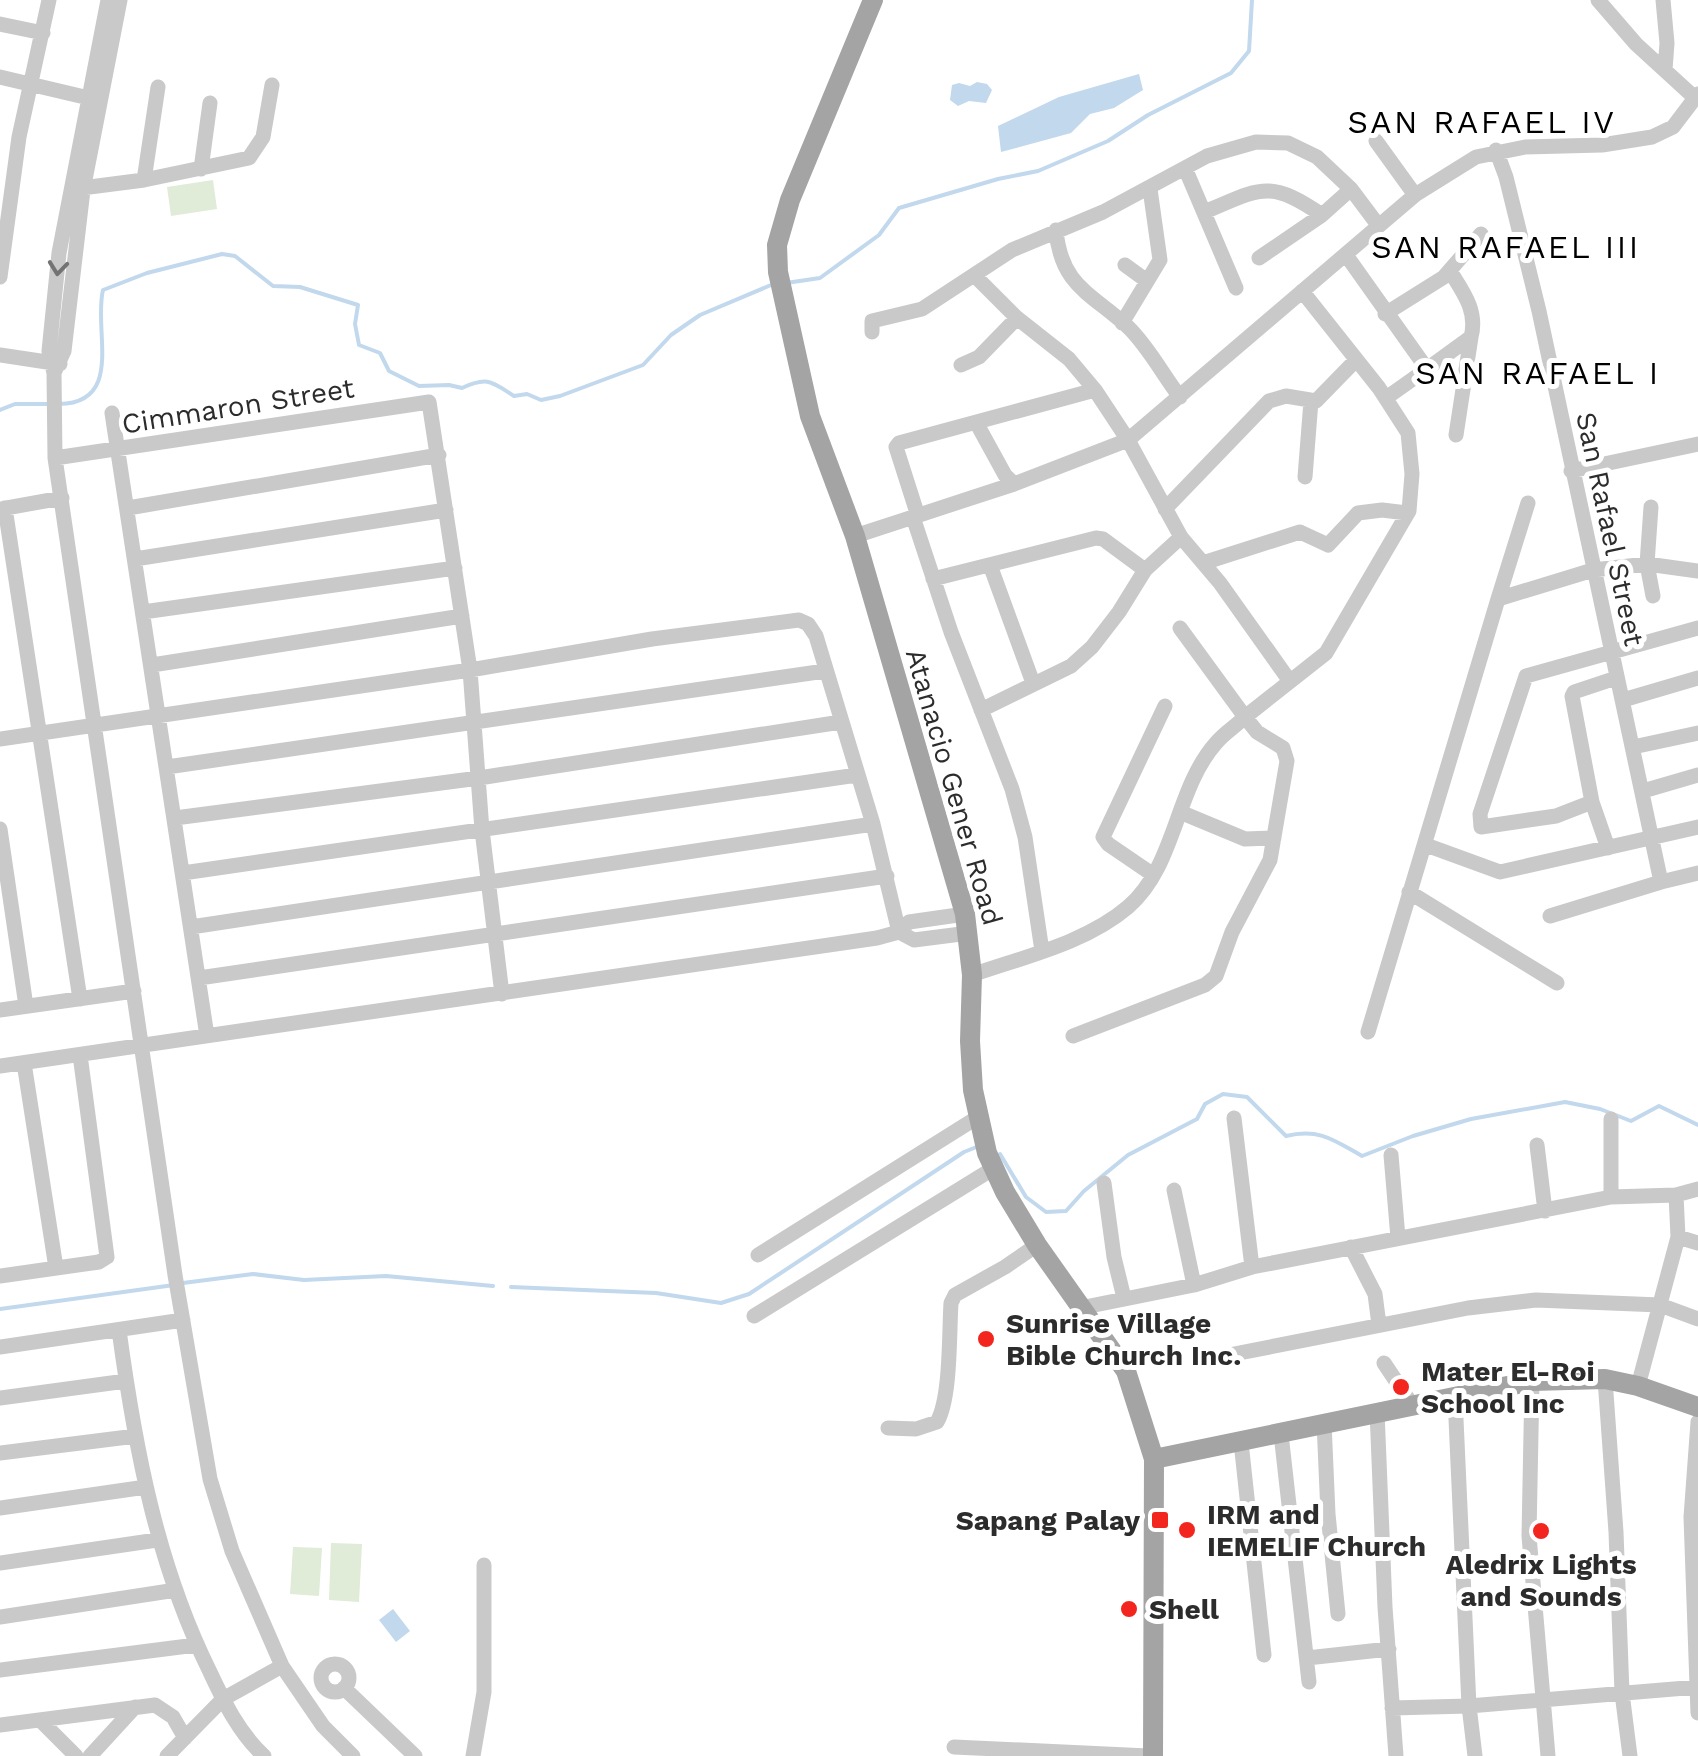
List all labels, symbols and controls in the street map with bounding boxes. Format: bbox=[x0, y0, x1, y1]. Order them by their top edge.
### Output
district label: SAN RAFAEL IV bbox=[1348, 103, 1616, 141]
district label: SAN RAFAEL III bbox=[1371, 228, 1641, 266]
one-way arrow bbox=[47, 260, 69, 276]
district label: SAN RAFAEL I bbox=[1415, 354, 1661, 392]
street label: Cimmaron Street bbox=[119, 371, 357, 441]
street label: San Rafael Street bbox=[1569, 409, 1651, 649]
street label: Atanacio Gener Road bbox=[899, 645, 1009, 929]
place label: Sunrise Village Bible Church Inc. bbox=[1006, 1307, 1241, 1372]
marker: Sunrise Village Bible Church Inc. bbox=[975, 1328, 997, 1350]
place label: Mater El-Roi School Inc bbox=[1421, 1355, 1595, 1420]
marker: Mater El-Roi School Inc bbox=[1390, 1376, 1412, 1398]
place label: IRM and IEMELIF Church bbox=[1207, 1498, 1426, 1563]
place label: Sapang Palay bbox=[956, 1504, 1140, 1537]
marker: Sapang Palay bbox=[1149, 1509, 1171, 1531]
marker: IRM and IEMELIF Church bbox=[1176, 1519, 1198, 1541]
marker: Aledrix Lights and Sounds bbox=[1530, 1520, 1552, 1542]
place label: Aledrix Lights and Sounds bbox=[1445, 1548, 1637, 1613]
place label: Shell bbox=[1149, 1593, 1220, 1626]
marker: Shell bbox=[1118, 1598, 1140, 1620]

